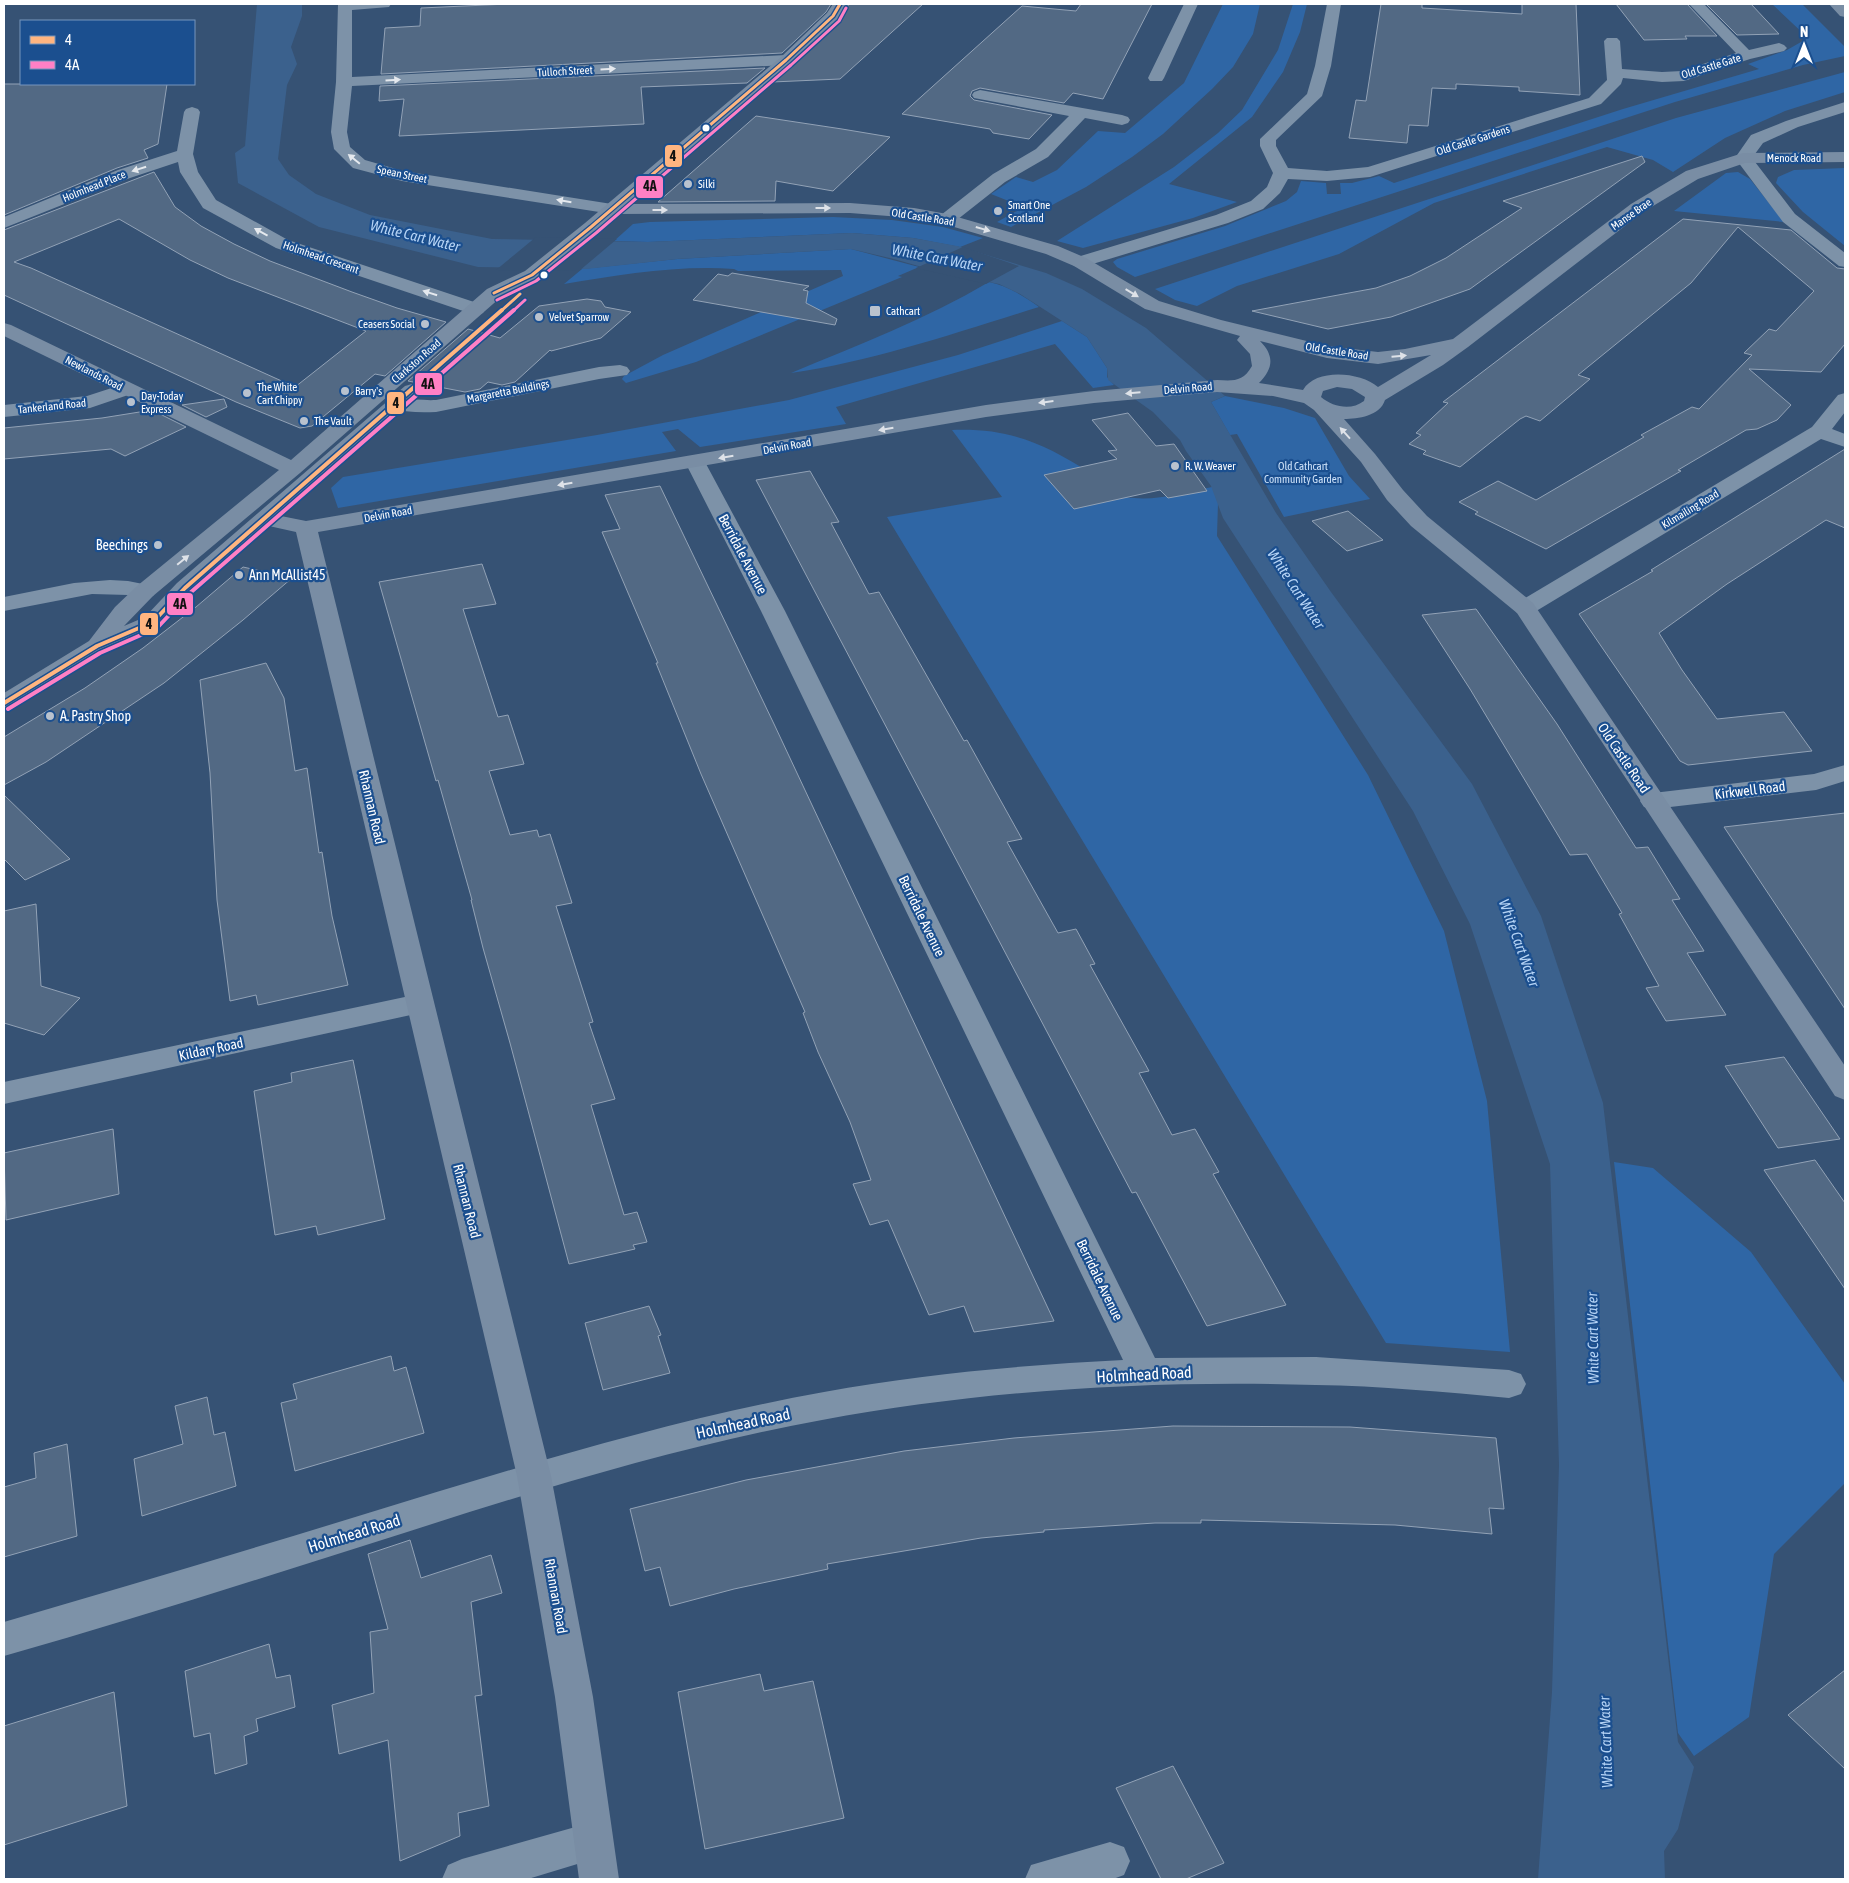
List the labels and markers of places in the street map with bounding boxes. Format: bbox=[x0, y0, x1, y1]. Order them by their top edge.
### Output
unlabelled marker bbox=[701, 123, 711, 133]
marker: Silki bbox=[682, 178, 694, 190]
place label: Silki bbox=[698, 178, 715, 190]
place label: Smart One Scotland bbox=[1008, 199, 1050, 224]
marker: Smart One Scotland bbox=[992, 205, 1004, 217]
unlabelled marker bbox=[539, 270, 549, 280]
marker: Cathcart bbox=[868, 304, 882, 318]
place label: Cathcart bbox=[886, 305, 920, 317]
marker: Velvet Sparrow bbox=[533, 311, 545, 323]
place label: Velvet Sparrow bbox=[549, 311, 609, 323]
place label: Ceasers Social bbox=[358, 318, 415, 330]
marker: Ceasers Social bbox=[419, 318, 431, 330]
place label: The White Cart Chippy bbox=[257, 381, 303, 406]
marker: Barry's bbox=[339, 385, 351, 397]
place label: Barry's bbox=[355, 385, 382, 397]
marker: The White Cart Chippy bbox=[241, 387, 253, 399]
place label: Day-Today Express bbox=[141, 390, 184, 415]
marker: Day-Today Express bbox=[125, 396, 137, 408]
marker: The Vault bbox=[298, 415, 310, 427]
place label: The Vault bbox=[314, 415, 352, 427]
marker: R. W. Weaver bbox=[1169, 460, 1181, 472]
place label: R. W. Weaver bbox=[1185, 460, 1236, 472]
place label: Beechings bbox=[96, 537, 148, 553]
marker: Beechings bbox=[152, 539, 164, 551]
place label: Ann McAllist45 bbox=[249, 567, 326, 583]
marker: Ann McAllist45 bbox=[233, 569, 245, 581]
place label: A. Pastry Shop bbox=[60, 708, 131, 724]
marker: A. Pastry Shop bbox=[44, 710, 56, 722]

